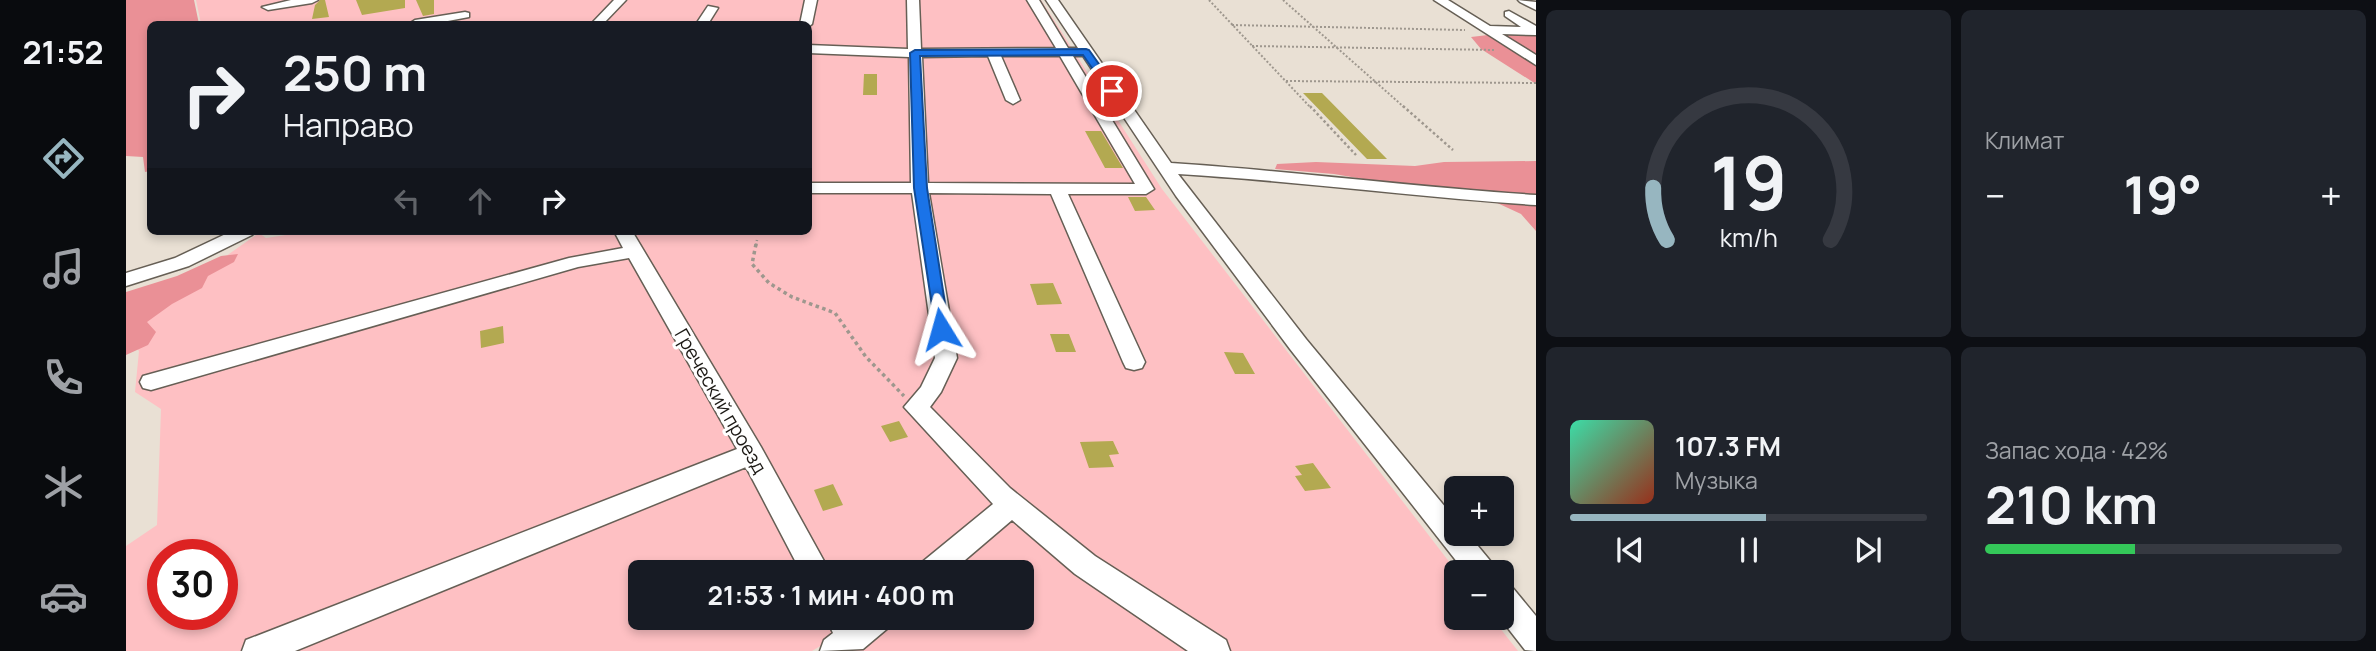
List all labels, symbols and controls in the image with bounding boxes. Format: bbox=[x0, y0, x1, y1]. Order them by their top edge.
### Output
text: 21:52 bbox=[22, 30, 104, 74]
text: 250 m bbox=[283, 39, 427, 106]
icon: right bbox=[168, 49, 259, 140]
pin bbox=[1082, 61, 1142, 121]
icon: arrive bbox=[1093, 72, 1131, 110]
text: Направо bbox=[283, 103, 414, 147]
text: Климат bbox=[1985, 124, 2064, 156]
text: 19 bbox=[1710, 132, 1787, 232]
icon: directions bbox=[39, 134, 88, 183]
text: 19° bbox=[2124, 159, 2202, 230]
text: − bbox=[1985, 169, 2006, 221]
text: + bbox=[2320, 169, 2342, 221]
icon: left bbox=[388, 182, 426, 220]
icon: ahead bbox=[461, 182, 499, 220]
icon: right bbox=[534, 182, 572, 220]
text: km/h bbox=[1719, 219, 1778, 254]
icon: music bbox=[39, 244, 88, 293]
position arrow bbox=[904, 292, 978, 366]
street label: Греческий проезд bbox=[669, 324, 773, 478]
icon: phone bbox=[39, 353, 88, 402]
text: 107.3 FM bbox=[1675, 428, 1781, 464]
text: Запас хода · 42% bbox=[1985, 434, 2168, 466]
icon: climate bbox=[39, 462, 88, 511]
text: Музыка bbox=[1675, 464, 1758, 496]
text: 210 km bbox=[1985, 469, 2158, 540]
map controls bbox=[1444, 476, 1514, 630]
button: + bbox=[1444, 476, 1514, 546]
icon: previous bbox=[1611, 531, 1649, 569]
icon: pause bbox=[1730, 531, 1768, 569]
icon: next bbox=[1849, 531, 1887, 569]
speed limit sign: 30 bbox=[147, 539, 238, 630]
button: − bbox=[1444, 560, 1514, 630]
icon: car bbox=[39, 572, 88, 621]
text: 21:53 · 1 мин · 400 m bbox=[708, 577, 954, 613]

